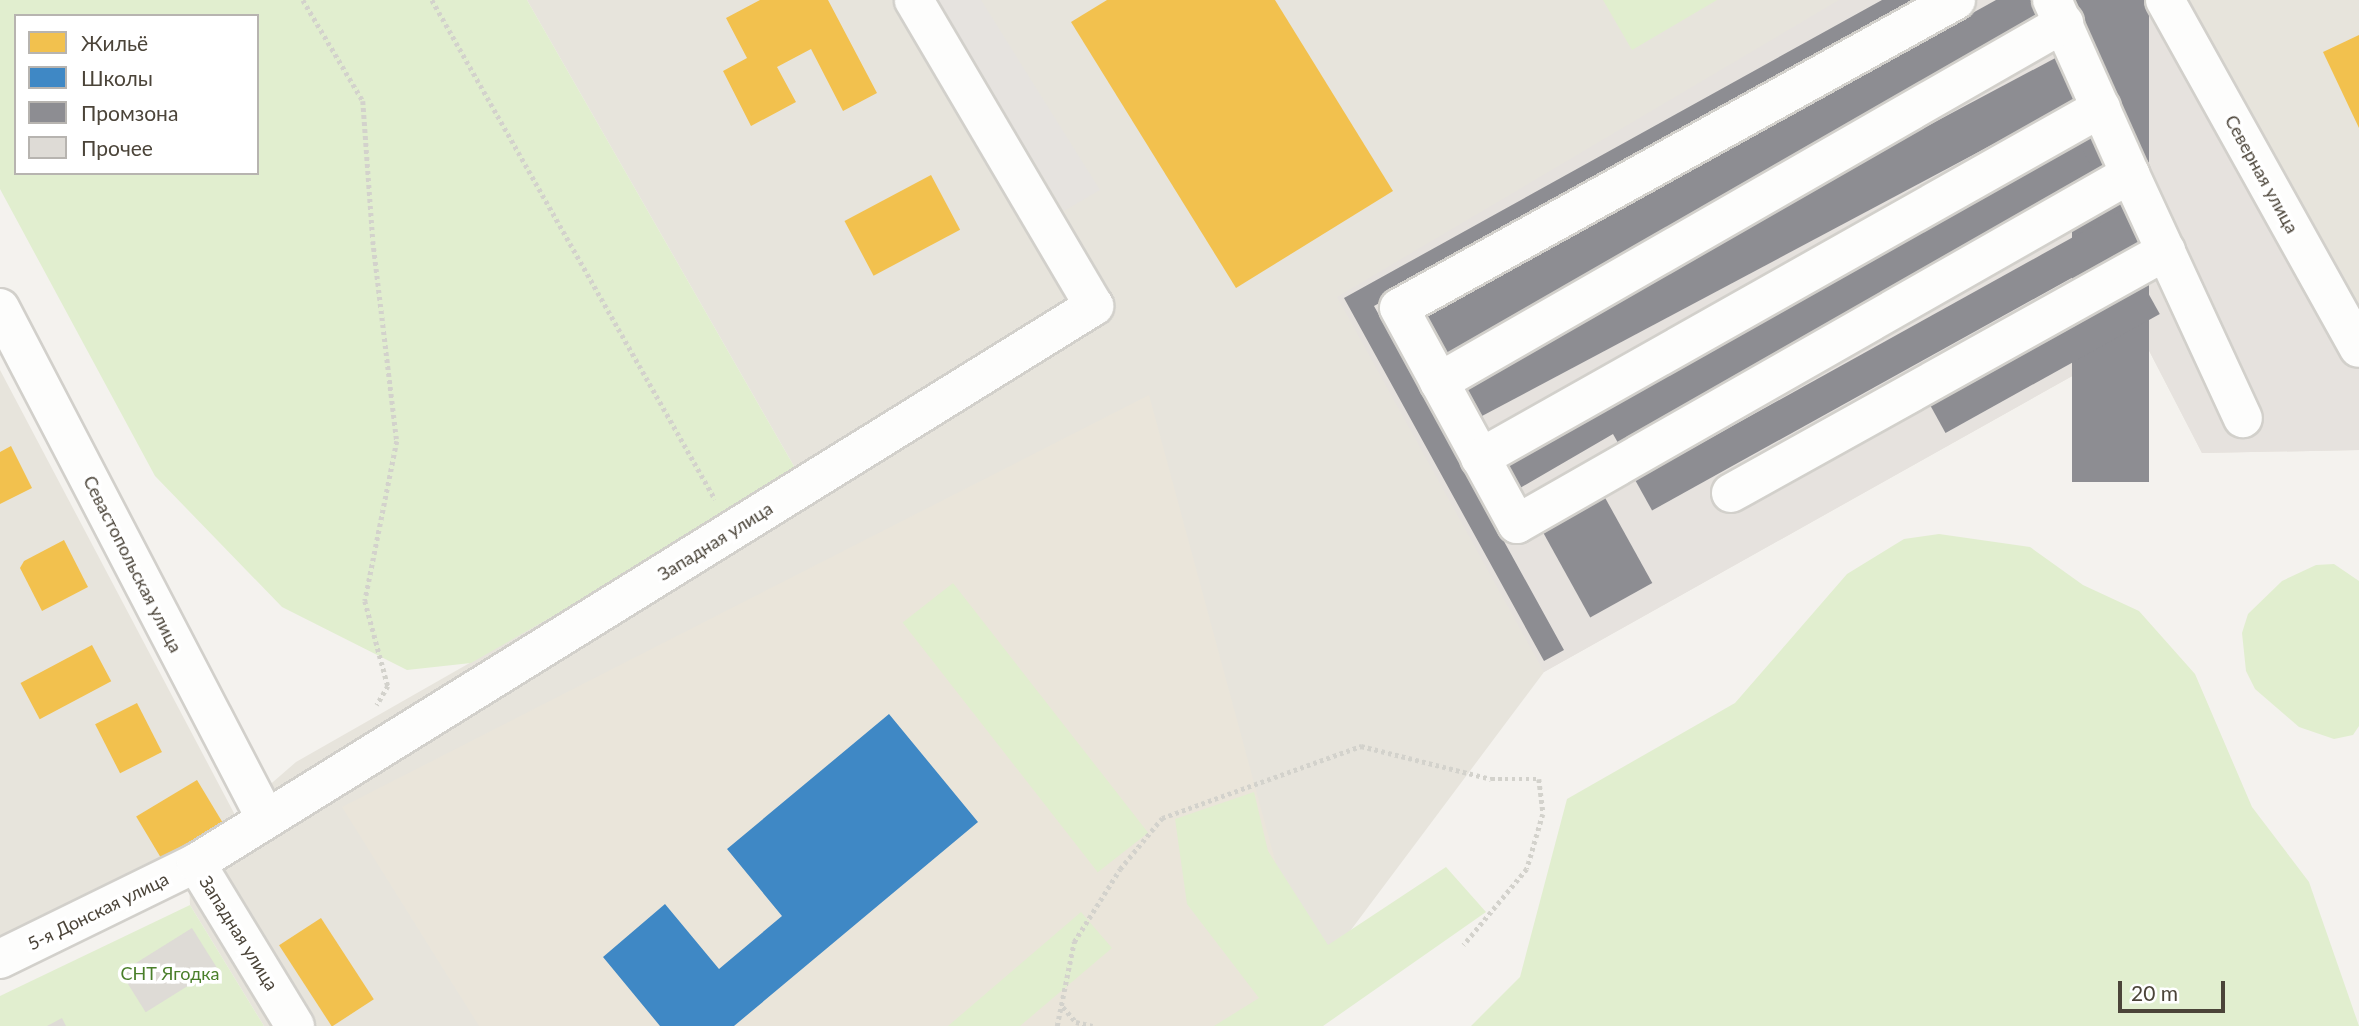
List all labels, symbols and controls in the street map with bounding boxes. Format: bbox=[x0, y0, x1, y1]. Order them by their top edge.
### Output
legend bbox=[14, 14, 259, 175]
text: Жильё bbox=[81, 30, 148, 55]
text: Школы bbox=[81, 65, 153, 90]
text: Промзона bbox=[81, 100, 178, 125]
street label: Северная улица bbox=[2221, 111, 2303, 237]
text: Прочее bbox=[81, 135, 153, 160]
street label: Севастопольская улица bbox=[79, 472, 187, 656]
street label: Западная улица bbox=[654, 497, 776, 585]
street label: 5-я Донская улица bbox=[24, 868, 172, 954]
street label: Западная улица bbox=[195, 872, 283, 994]
park label: СНТ Ягодка bbox=[120, 962, 220, 984]
scale bar bbox=[2121, 967, 2228, 1011]
text: 20 m bbox=[2131, 980, 2178, 1005]

